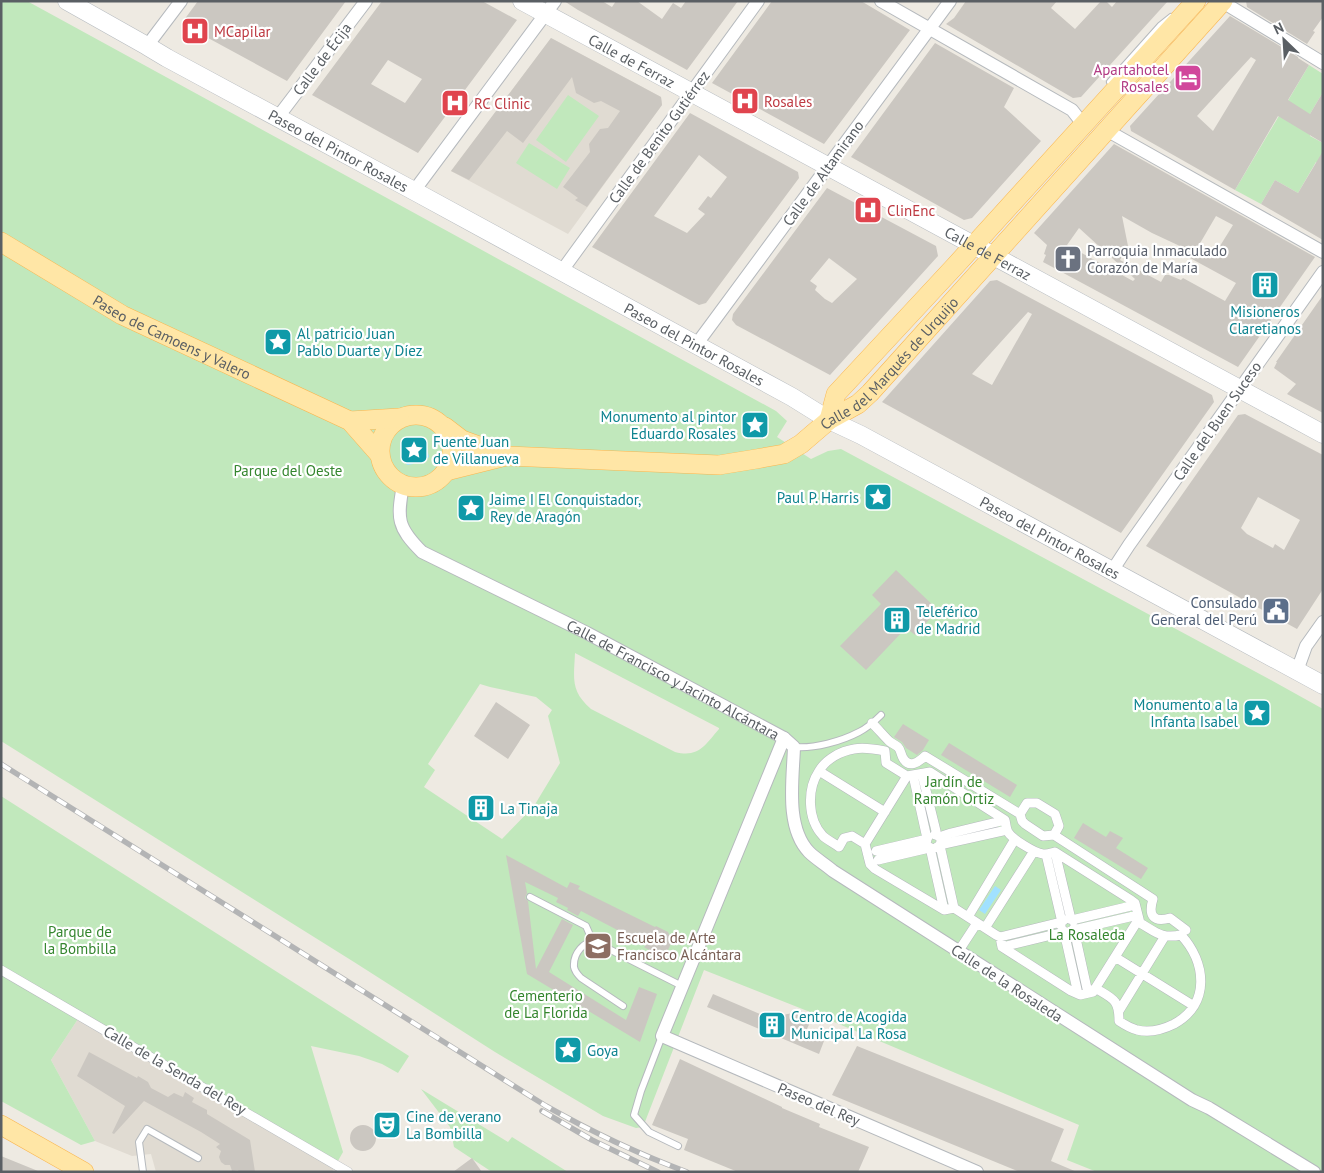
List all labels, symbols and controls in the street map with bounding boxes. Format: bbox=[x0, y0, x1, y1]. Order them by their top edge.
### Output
north arrow bbox=[1259, 15, 1309, 65]
hospital icon: MCapilar bbox=[180, 16, 210, 46]
text: N bbox=[1271, 18, 1286, 38]
street label: Calle de Écija bbox=[289, 19, 355, 99]
place label: MCapilar bbox=[214, 22, 271, 41]
street label: Calle de Ferraz bbox=[585, 29, 679, 92]
place label: Apartahotel Rosales bbox=[1093, 60, 1170, 96]
hotel icon: Apartahotel Rosales bbox=[1173, 63, 1203, 93]
street label: Calle de Benito Gutiérrez bbox=[604, 67, 714, 207]
hospital icon: Rosales bbox=[730, 86, 760, 116]
hospital icon: RC Clinic bbox=[440, 88, 470, 118]
place label: Rosales bbox=[764, 92, 812, 111]
place label: RC Clinic bbox=[474, 94, 530, 113]
street label: Paseo del Pintor Rosales bbox=[265, 105, 412, 196]
street label: Calle de Altamirano bbox=[778, 116, 868, 230]
hospital icon: ClinEnc bbox=[853, 195, 883, 225]
place label: ClinEnc bbox=[887, 201, 935, 220]
street label: Calle de Ferraz bbox=[942, 222, 1035, 284]
place label: Parroquia Inmaculado Corazón de María bbox=[1087, 241, 1227, 277]
church icon: Parroquia Inmaculado Corazón de María bbox=[1053, 244, 1083, 274]
building icon: Misioneros Claretianos bbox=[1250, 270, 1280, 300]
street label: Paseo de Camoens y Valero bbox=[90, 290, 254, 383]
street label: Calle del Marqués de Urquijo bbox=[816, 292, 962, 433]
street label: Paseo del Pintor Rosales bbox=[621, 298, 768, 390]
place label: Misioneros Claretianos bbox=[1229, 302, 1301, 338]
place label: Al patricio Juan Pablo Duarte y Díez bbox=[297, 324, 423, 360]
place icon: Al patricio Juan Pablo Duarte y Díez bbox=[263, 327, 293, 357]
street label: Calle del Buen Suceso bbox=[1169, 358, 1265, 484]
place label: Monumento al pintor Eduardo Rosales bbox=[601, 407, 736, 443]
place icon: Monumento al pintor Eduardo Rosales bbox=[740, 410, 770, 440]
place label: Fuente Juan de Villanueva bbox=[433, 432, 519, 468]
place icon: Fuente Juan de Villanueva bbox=[399, 435, 429, 465]
park label: Parque del Oeste bbox=[234, 461, 342, 480]
place icon: Paul P. Harris bbox=[863, 482, 893, 512]
place label: Paul P. Harris bbox=[777, 488, 859, 507]
place label: Jaime I El Conquistador, Rey de Aragón bbox=[489, 490, 641, 526]
street label: Paseo del Pintor Rosales bbox=[977, 492, 1123, 583]
place icon: Jaime I El Conquistador, Rey de Aragón bbox=[456, 493, 486, 523]
place label: Consulado General del Perú bbox=[1151, 593, 1257, 629]
public building icon: Consulado General del Perú bbox=[1261, 596, 1291, 626]
place label: Teleférico de Madrid bbox=[916, 602, 980, 638]
building icon: Teleférico de Madrid bbox=[882, 605, 912, 635]
street label: Calle de Francisco y Jacinto Alcántara bbox=[564, 615, 783, 743]
place label: Monumento a la Infanta Isabel bbox=[1134, 695, 1239, 731]
place icon: Monumento a la Infanta Isabel bbox=[1242, 698, 1272, 728]
park label: Jardín de Ramón Ortiz bbox=[914, 772, 994, 808]
building icon: La Tinaja bbox=[466, 793, 496, 823]
place label: La Tinaja bbox=[500, 799, 558, 818]
park label: Parque de la Bombilla bbox=[43, 922, 117, 958]
park label: La Rosaleda bbox=[1049, 925, 1125, 944]
place label: Escuela de Arte Francisco Alcántara bbox=[617, 928, 741, 964]
school or university icon: Escuela de Arte Francisco Alcántara bbox=[583, 931, 613, 961]
street label: Calle de la Rosaleda bbox=[948, 940, 1066, 1026]
park label: Cementerio de La Florida bbox=[504, 986, 588, 1022]
place label: Centro de Acogida Municipal La Rosa bbox=[791, 1007, 907, 1043]
building icon: Centro de Acogida Municipal La Rosa bbox=[757, 1010, 787, 1040]
street label: Calle de la Senda del Rey bbox=[100, 1021, 250, 1119]
place icon: Goya bbox=[553, 1035, 583, 1065]
place label: Goya bbox=[587, 1041, 618, 1060]
street label: Paseo del Rey bbox=[775, 1078, 863, 1130]
place label: Cine de verano La Bombilla bbox=[406, 1107, 501, 1143]
theatre icon: Cine de verano La Bombilla bbox=[372, 1110, 402, 1140]

